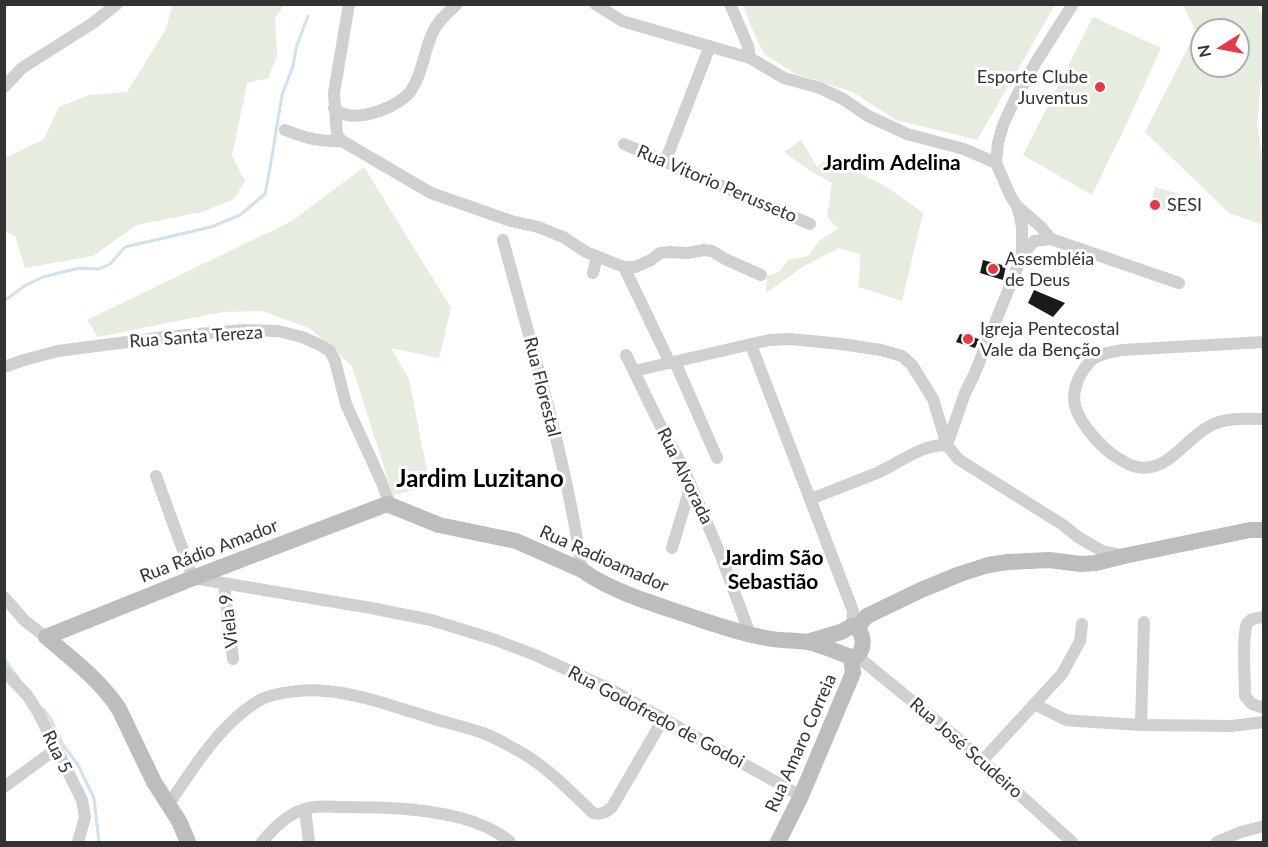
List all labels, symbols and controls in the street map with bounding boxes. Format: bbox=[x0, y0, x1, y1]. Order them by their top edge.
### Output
north arrow bbox=[1190, 18, 1250, 78]
text: N bbox=[1193, 43, 1214, 59]
place label: Esporte Clube Juventus bbox=[977, 66, 1088, 109]
marker: Esporte Clube Juventus bbox=[1093, 80, 1107, 94]
street label: Rua Vitorio Perusseto bbox=[634, 141, 800, 227]
district label: Jardim Adelina bbox=[823, 150, 961, 176]
place label: SESI bbox=[1167, 194, 1202, 216]
marker: SESI bbox=[1148, 198, 1162, 212]
place label: Assembléia de Deus bbox=[1005, 248, 1094, 290]
marker: Assembléia de Deus bbox=[986, 262, 1000, 276]
place label: Igreja Pentecostal Vale da Benção bbox=[980, 318, 1119, 360]
street label: Rua Santa Tereza bbox=[129, 322, 263, 352]
marker: Igreja Pentecostal Vale da Benção bbox=[961, 332, 975, 346]
street label: Rua Florestal bbox=[519, 335, 565, 439]
street label: Rua Alvorada bbox=[652, 424, 718, 528]
district label: Jardim Luzitano bbox=[396, 465, 564, 493]
street label: Rua Rádio Amador bbox=[137, 515, 281, 587]
street label: Rua Radioamador bbox=[536, 521, 672, 597]
district label: Jardim São Sebastião bbox=[723, 545, 823, 595]
street label: Viela 9 bbox=[215, 593, 243, 649]
street label: Rua Godofredo de Godoi bbox=[564, 661, 748, 773]
street label: Rua Amaro Correia bbox=[761, 671, 841, 815]
street label: Rua José Scudeiro bbox=[905, 693, 1027, 803]
street label: Rua 5 bbox=[37, 727, 77, 777]

